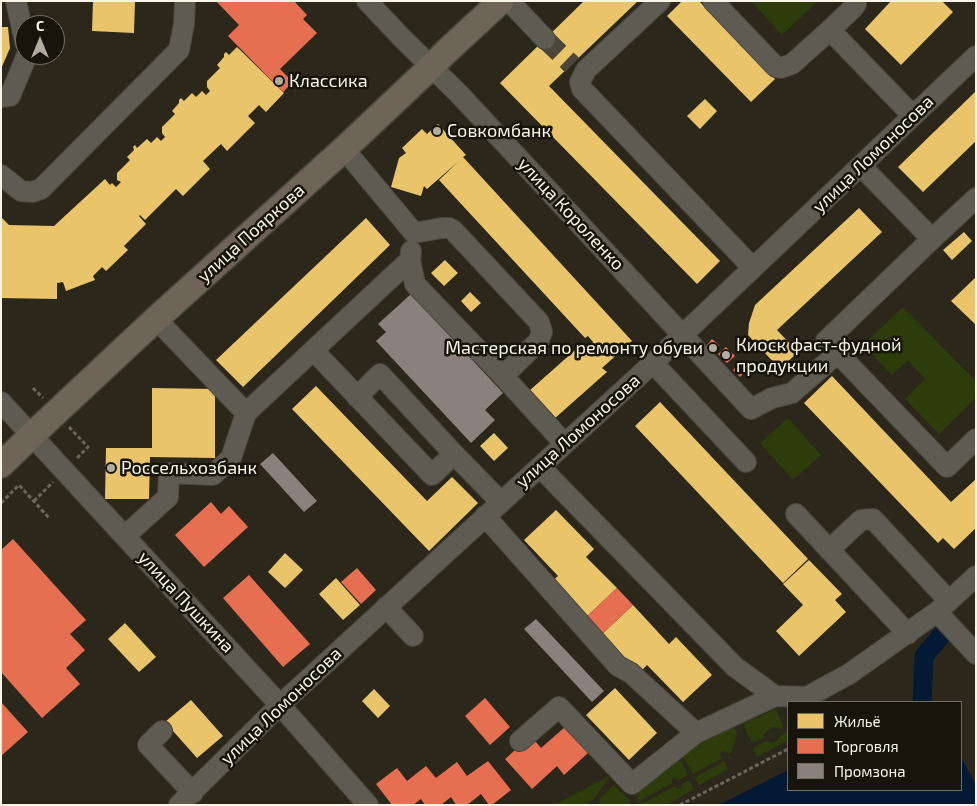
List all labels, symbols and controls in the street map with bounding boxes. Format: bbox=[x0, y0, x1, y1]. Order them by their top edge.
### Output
north arrow bbox=[15, 15, 65, 65]
text: С bbox=[36, 17, 44, 34]
place label: Классика bbox=[289, 70, 368, 92]
marker: Классика bbox=[273, 75, 285, 87]
street label: улица Ломоносова bbox=[808, 91, 938, 217]
place label: Совкомбанк bbox=[447, 120, 551, 142]
marker: Совкомбанк bbox=[431, 125, 443, 137]
street label: улица Короленко bbox=[513, 153, 629, 275]
street label: улица Пояркова bbox=[193, 179, 309, 287]
place label: Киоск фаст-фудной продукции bbox=[736, 334, 902, 376]
place label: Мастерская по ремонту обуви bbox=[445, 337, 703, 359]
marker: Мастерская по ремонту обуви bbox=[707, 342, 719, 354]
marker: Киоск фаст-фудной продукции bbox=[720, 349, 732, 361]
street label: улица Ломоносова bbox=[511, 370, 645, 492]
place label: Россельхозбанк bbox=[121, 457, 257, 479]
marker: Россельхозбанк bbox=[105, 462, 117, 474]
street label: улица Пушкина bbox=[133, 547, 239, 657]
street label: улица Ломоносова bbox=[216, 643, 346, 769]
legend bbox=[787, 701, 962, 791]
text: Жильё bbox=[834, 712, 881, 730]
text: Торговля bbox=[834, 737, 899, 755]
text: Промзона bbox=[834, 762, 906, 780]

